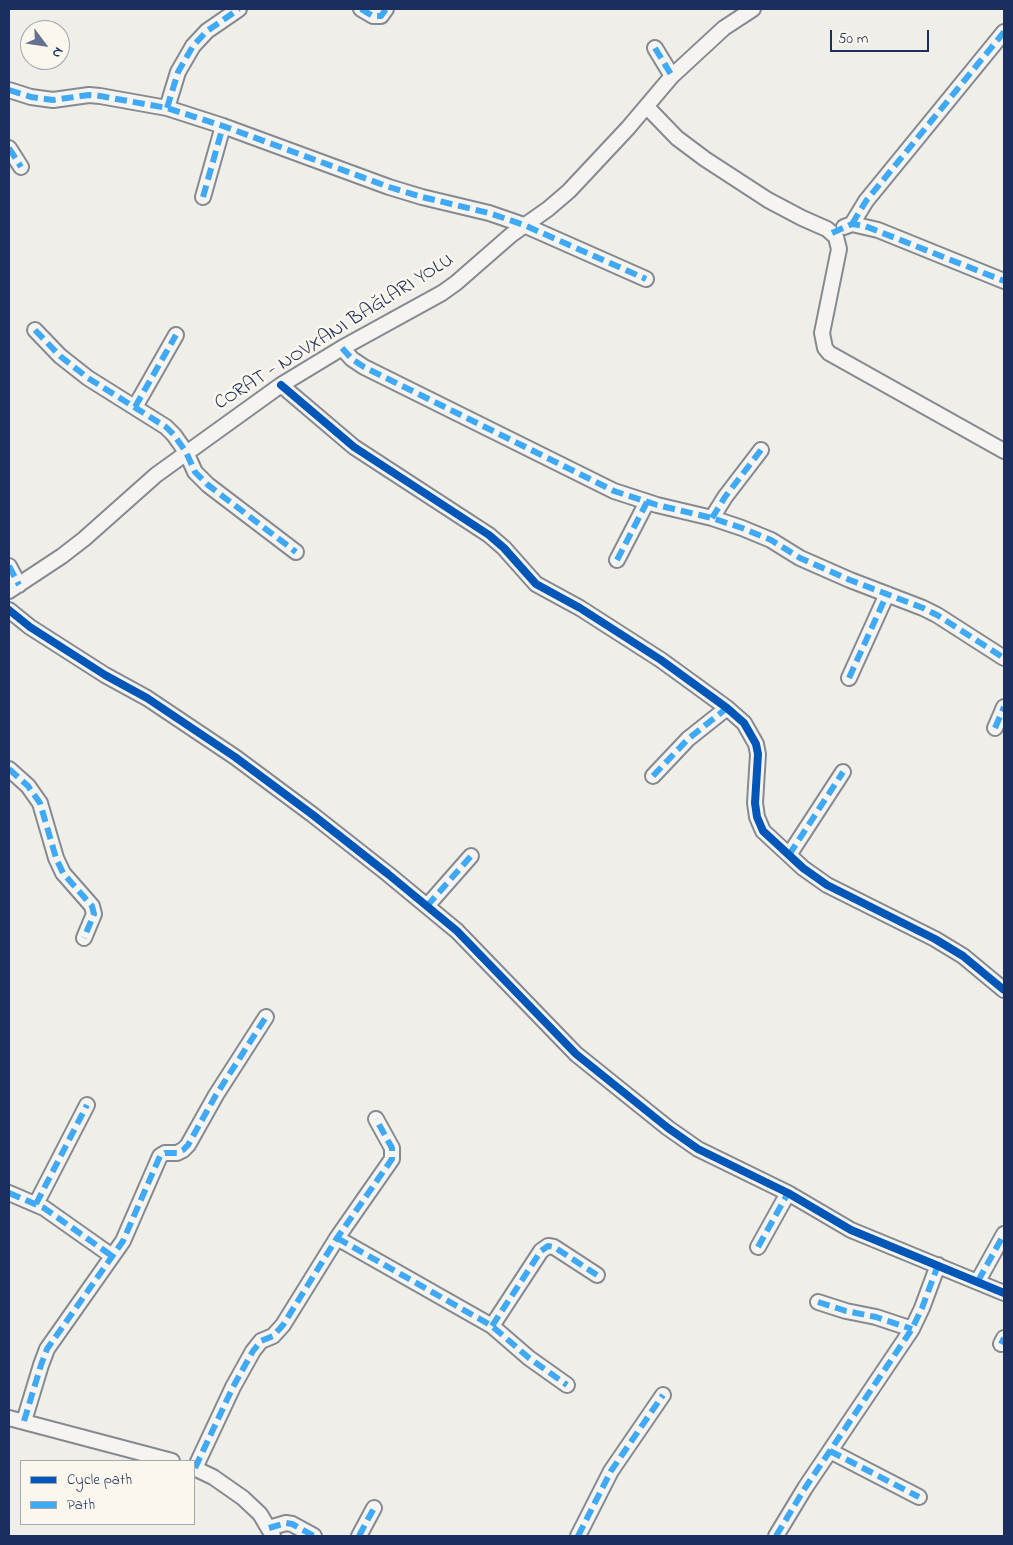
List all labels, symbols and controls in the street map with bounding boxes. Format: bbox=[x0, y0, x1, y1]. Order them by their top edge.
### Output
north arrow bbox=[20, 20, 70, 70]
scale bar bbox=[833, 20, 932, 52]
text: 50 m bbox=[838, 28, 868, 50]
text: N bbox=[46, 43, 69, 62]
street label: CORAT - NOVXANI BAĞLARI YOLU bbox=[211, 249, 459, 417]
legend bbox=[20, 1460, 195, 1525]
text: Cycle path bbox=[67, 1469, 132, 1491]
text: Path bbox=[67, 1494, 95, 1516]

